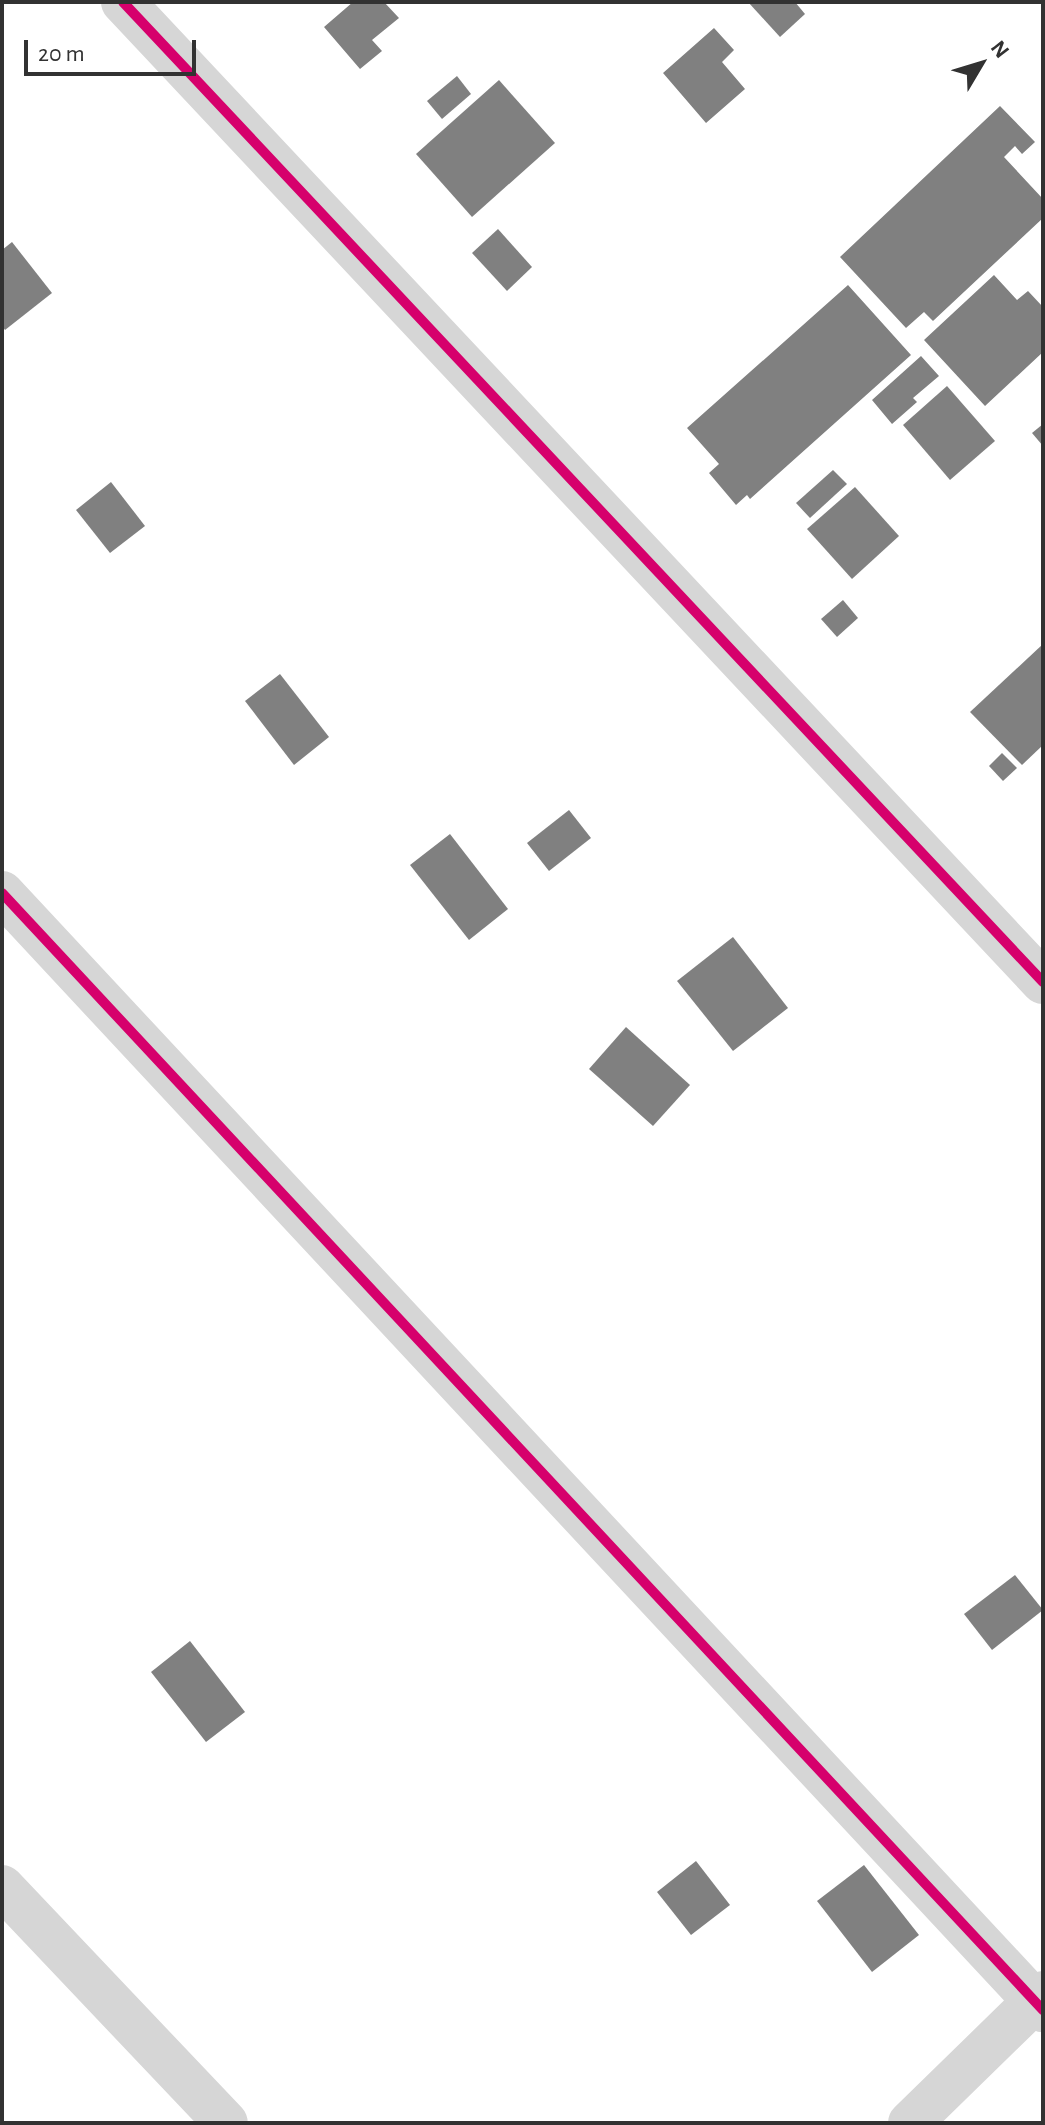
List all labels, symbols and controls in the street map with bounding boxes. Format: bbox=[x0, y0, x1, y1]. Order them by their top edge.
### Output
scale bar bbox=[28, 24, 200, 74]
north arrow bbox=[941, 24, 1021, 104]
text: N bbox=[987, 36, 1013, 62]
text: 20 m bbox=[38, 42, 85, 66]

